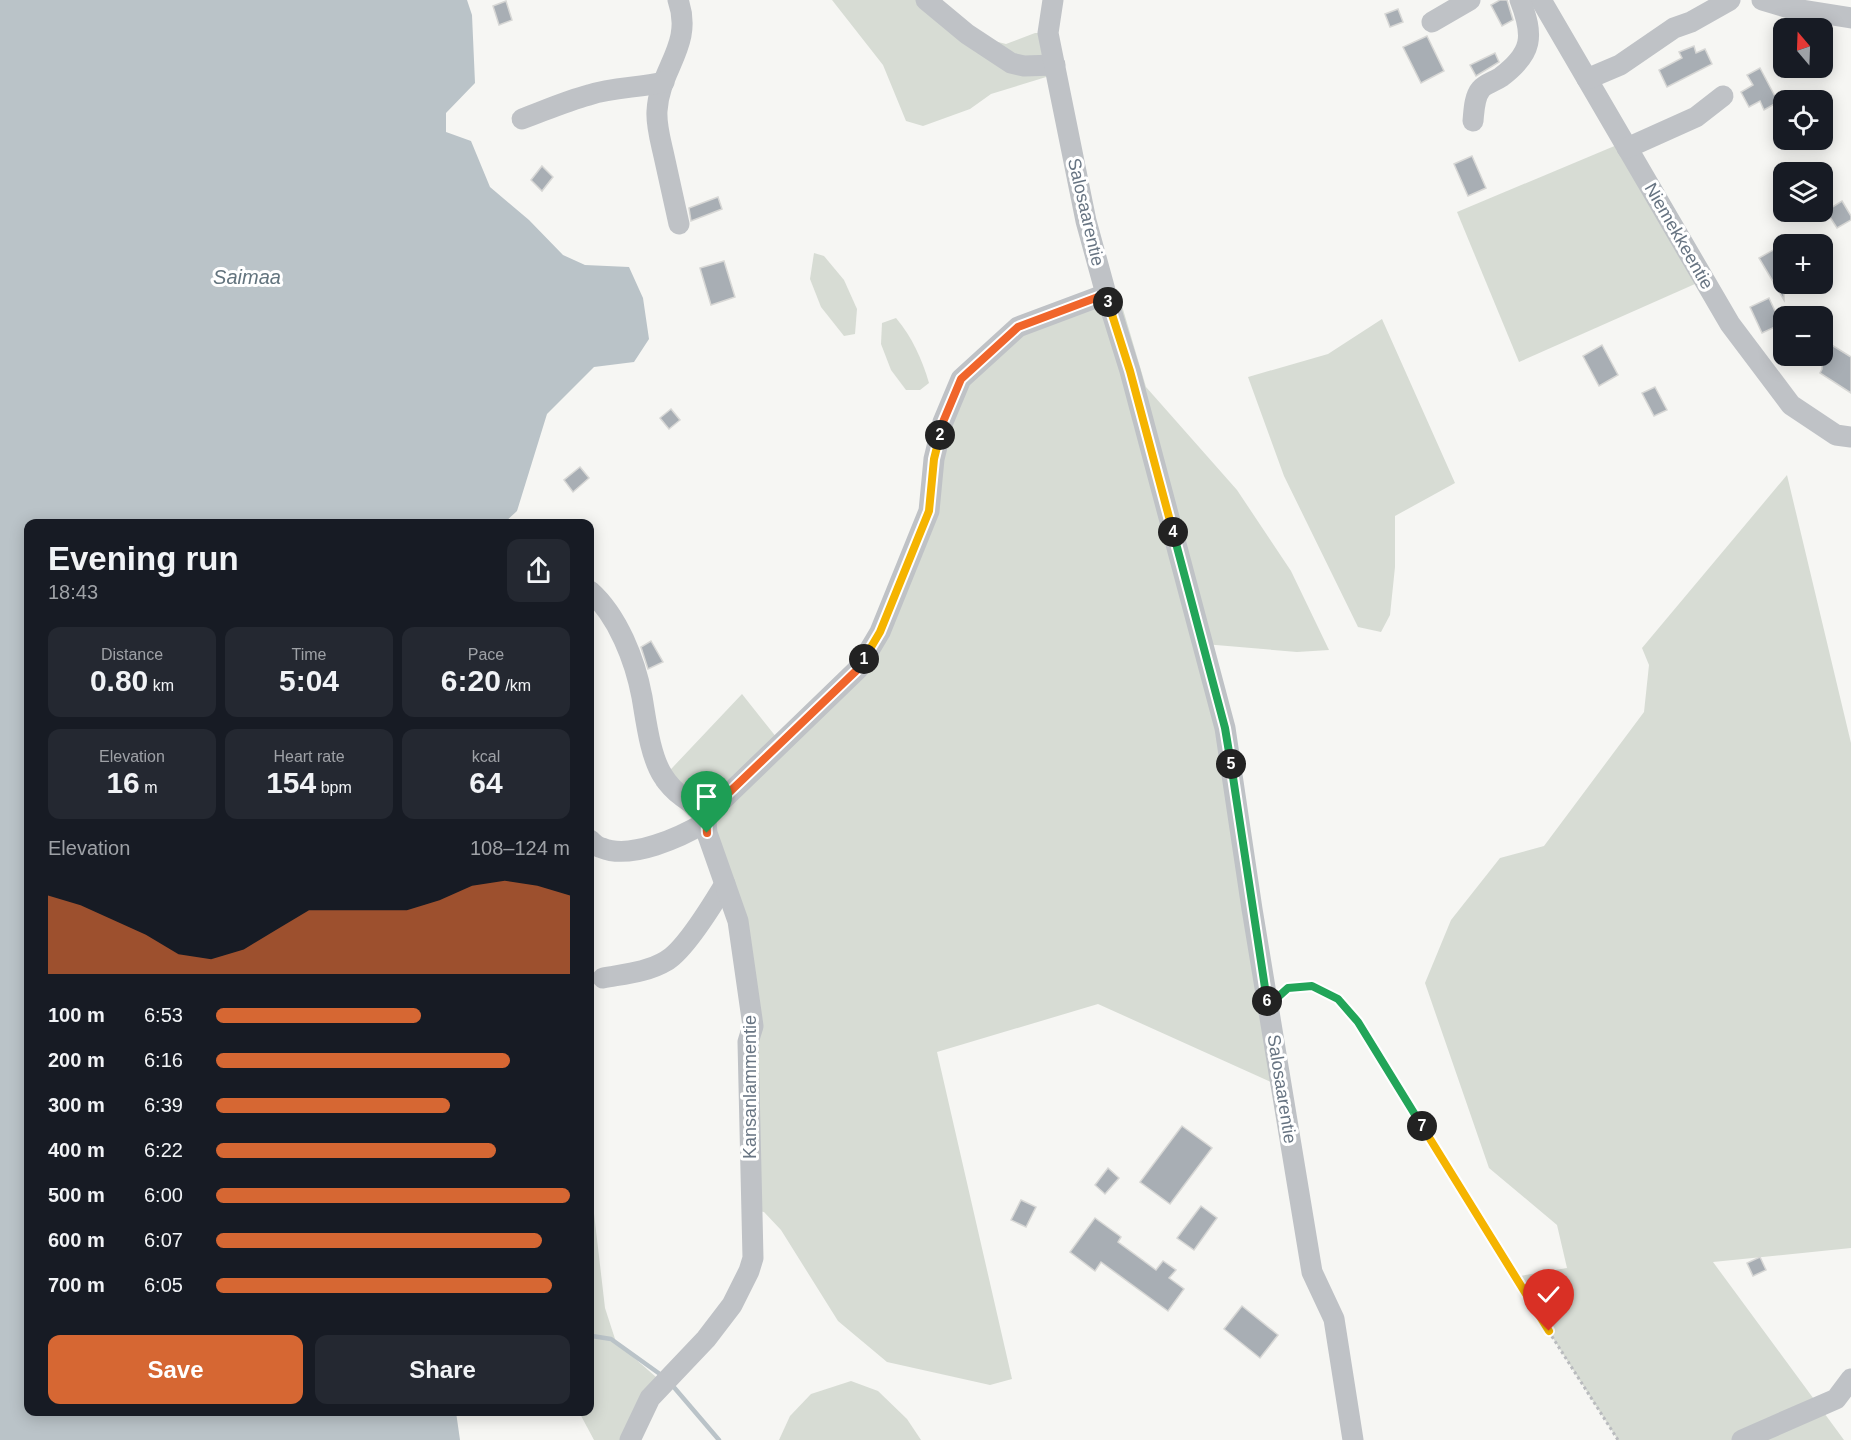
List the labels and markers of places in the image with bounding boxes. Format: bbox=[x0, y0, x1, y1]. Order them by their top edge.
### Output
pin: 3 bbox=[1093, 287, 1123, 317]
pin: 2 bbox=[925, 420, 955, 450]
pin: 4 bbox=[1158, 517, 1188, 547]
pin: 1 bbox=[849, 644, 879, 674]
pin: 5 bbox=[1216, 749, 1246, 779]
pin bbox=[681, 771, 732, 833]
pin: 6 bbox=[1252, 986, 1282, 1016]
pin: 7 bbox=[1407, 1111, 1437, 1141]
pin bbox=[1523, 1269, 1574, 1331]

